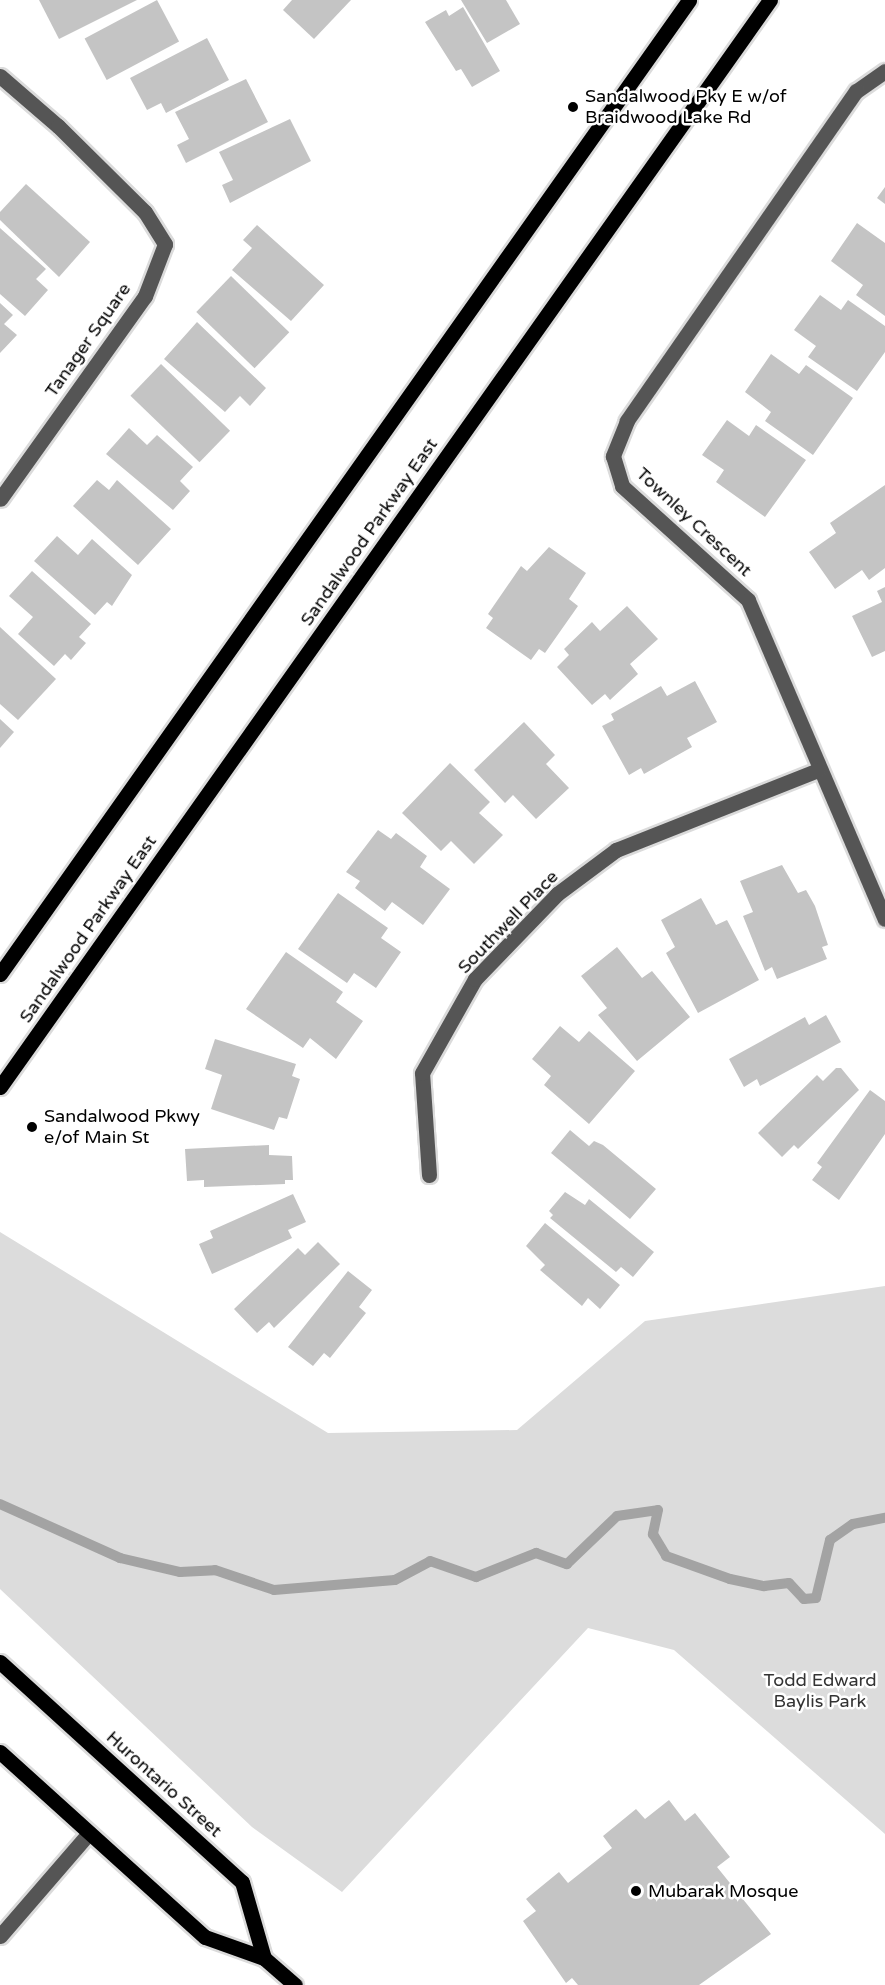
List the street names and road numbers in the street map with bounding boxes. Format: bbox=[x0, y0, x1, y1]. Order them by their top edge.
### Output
street label: Tanager Square bbox=[41, 279, 135, 401]
street label: Sandalwood Parkway East bbox=[296, 434, 442, 630]
street label: Townley Crescent bbox=[632, 463, 756, 581]
street label: Sandalwood Parkway East bbox=[15, 831, 161, 1027]
street label: Southwell Place bbox=[453, 866, 563, 978]
street label: Hurontario Street bbox=[102, 1726, 226, 1842]

